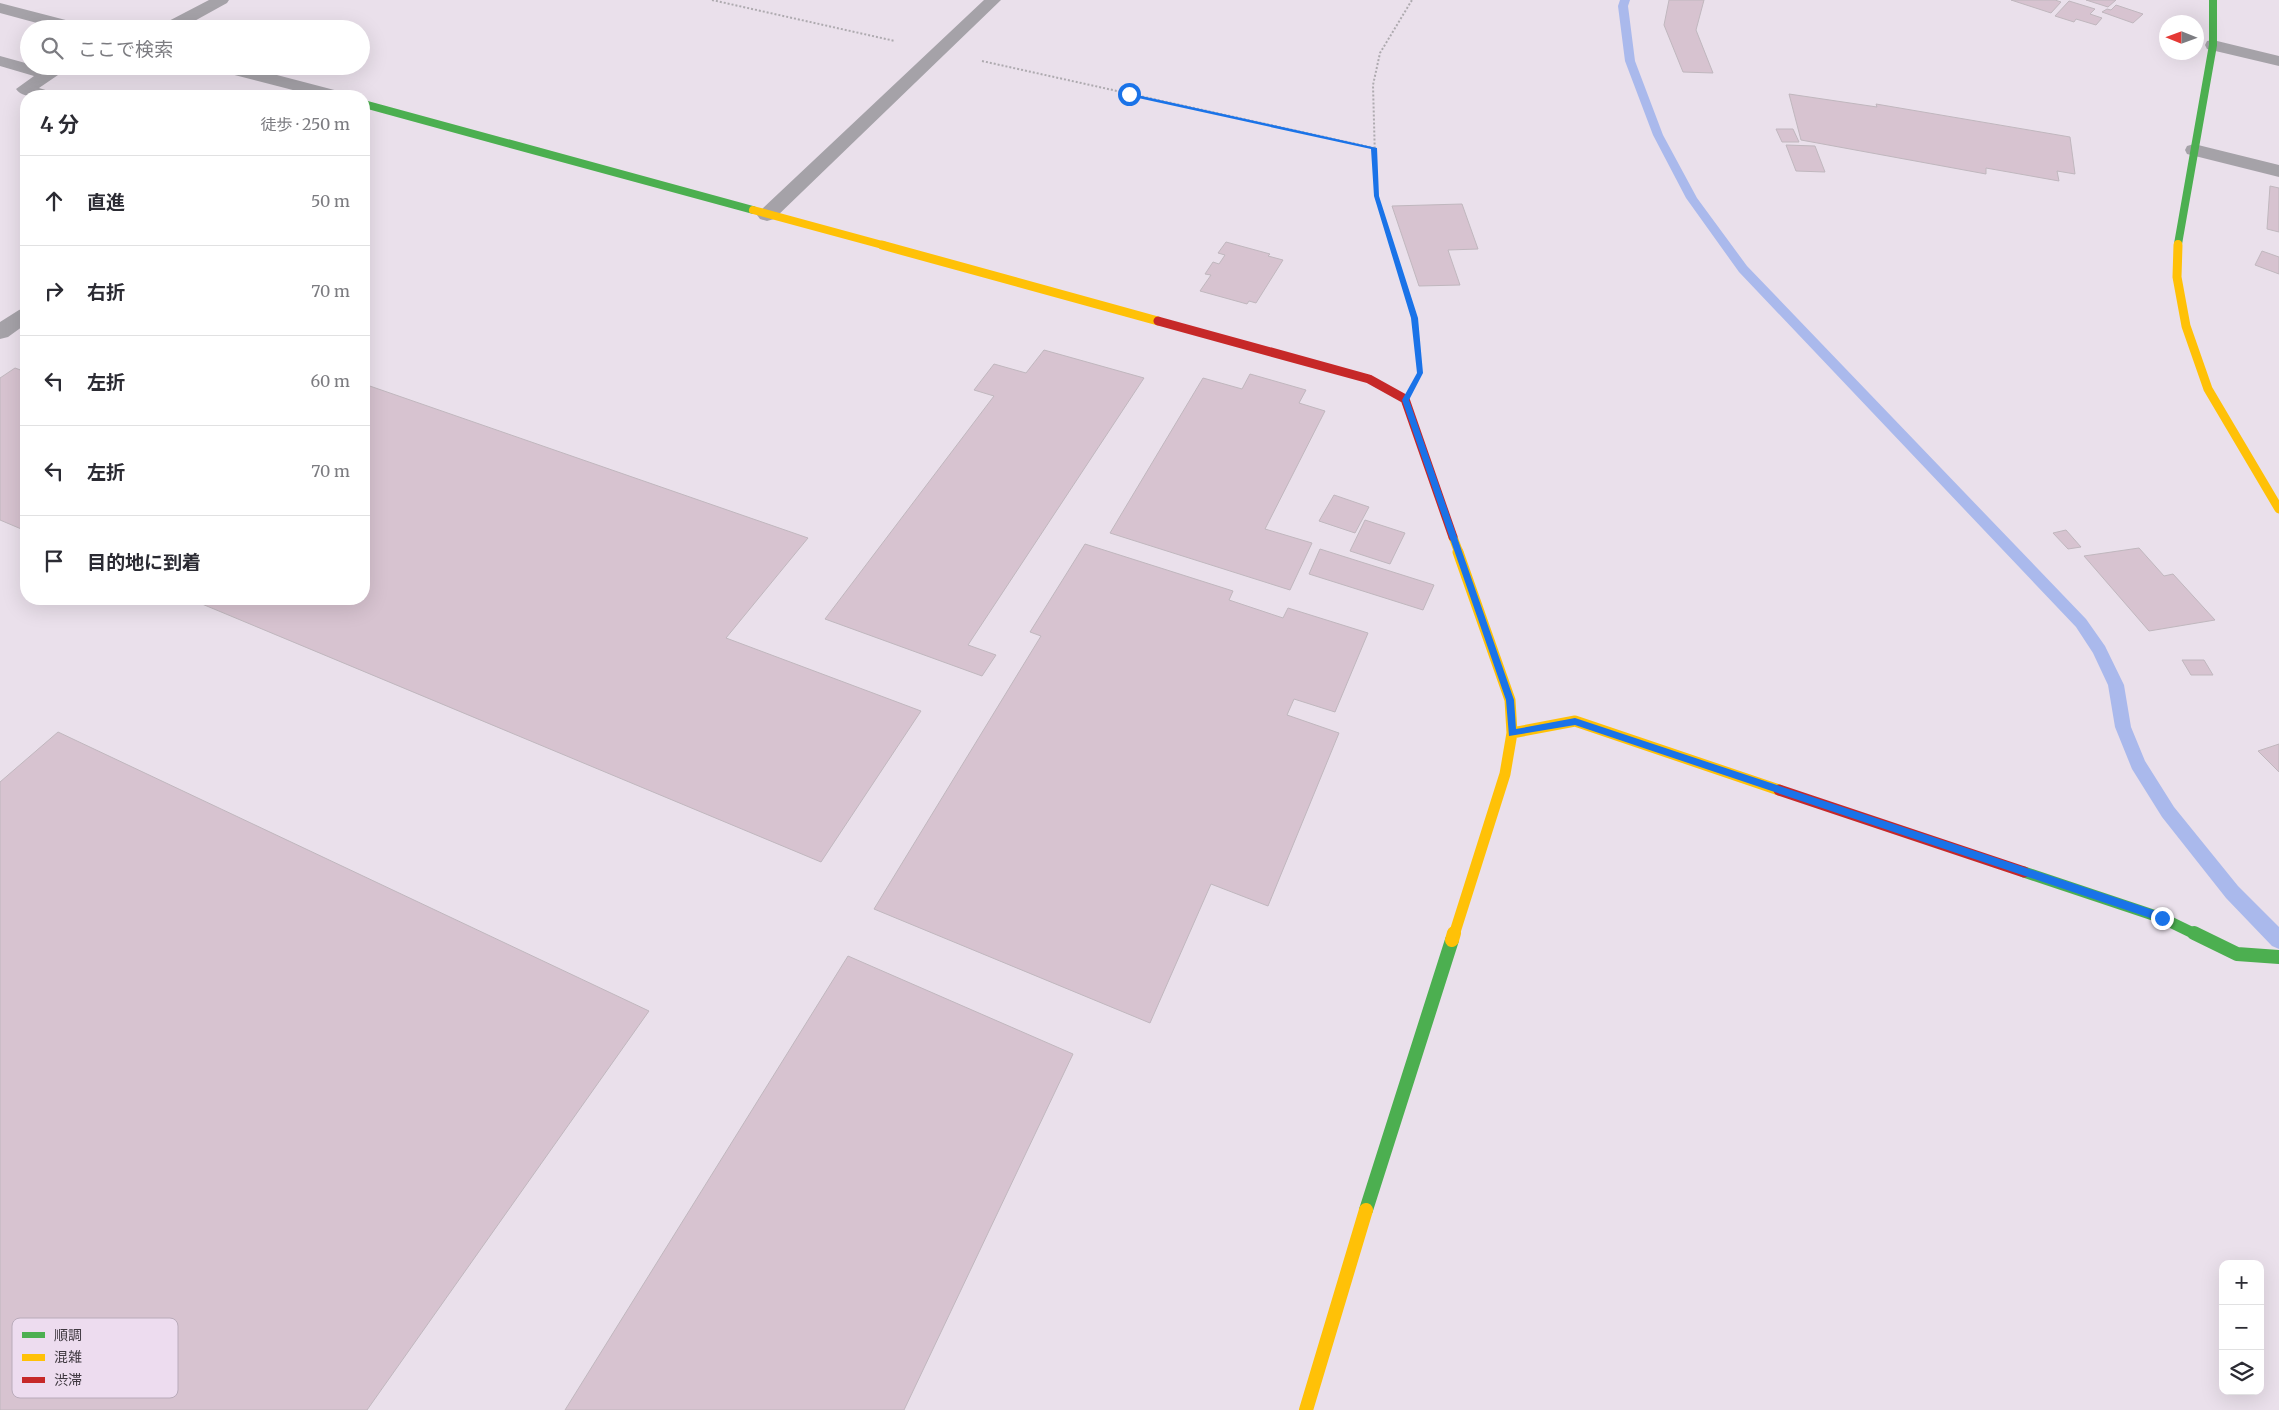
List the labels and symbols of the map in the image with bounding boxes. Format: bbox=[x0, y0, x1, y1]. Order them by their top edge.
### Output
north arrow bbox=[2159, 15, 2204, 60]
route start bbox=[1118, 83, 1141, 106]
route end bbox=[2151, 907, 2174, 930]
legend bbox=[12, 1318, 178, 1398]
text: 順調 bbox=[54, 1326, 82, 1344]
text: 混雑 bbox=[54, 1348, 82, 1366]
text: 渋滞 bbox=[54, 1371, 82, 1389]

